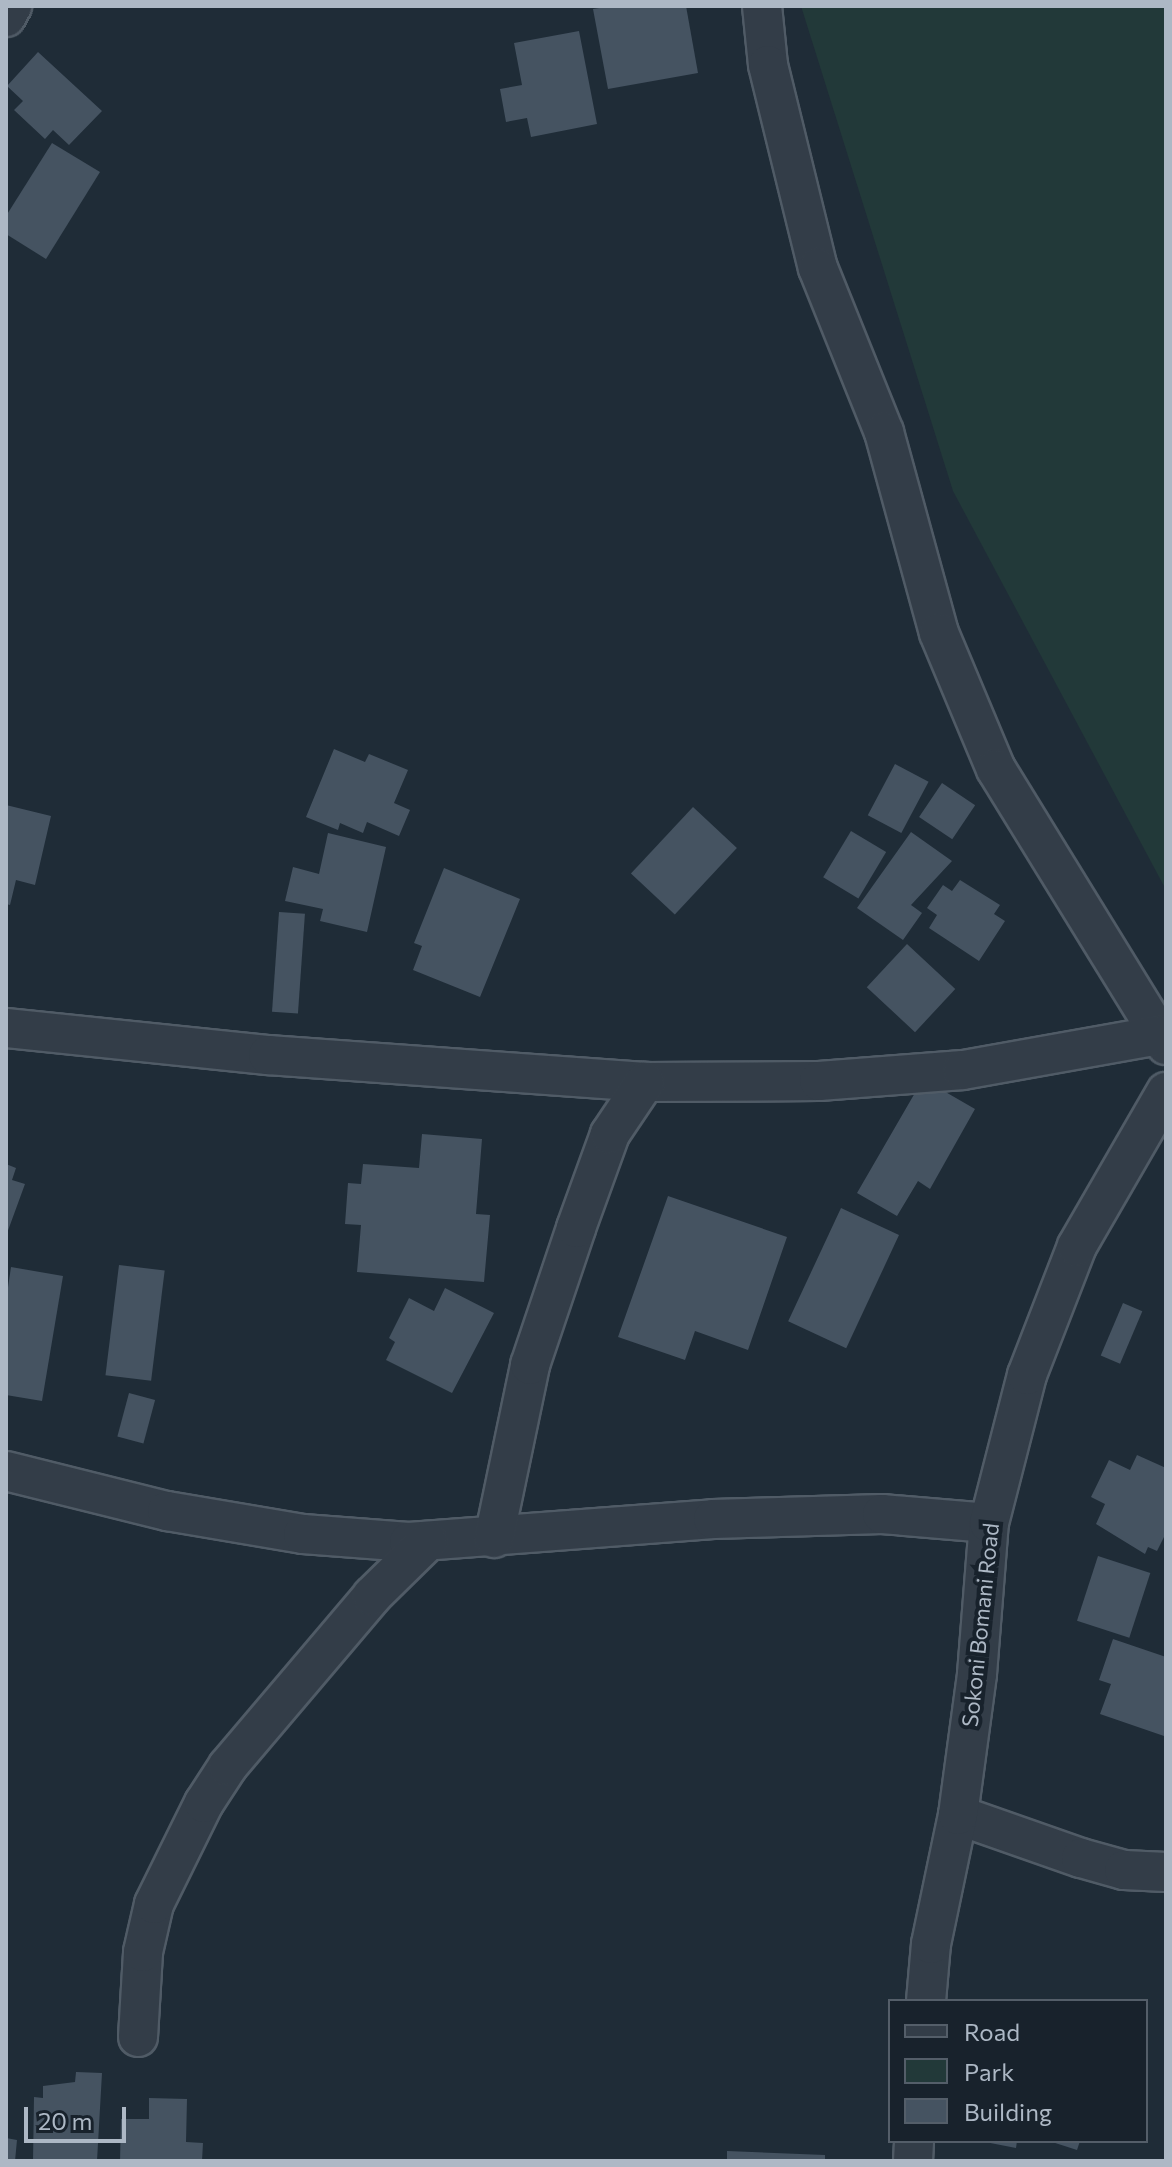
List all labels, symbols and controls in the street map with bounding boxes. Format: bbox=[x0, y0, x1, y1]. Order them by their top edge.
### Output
street label: Sokoni Bomani Road bbox=[956, 1522, 1004, 1728]
legend bbox=[888, 1999, 1148, 2143]
text: Road bbox=[964, 2017, 1020, 2046]
text: Park bbox=[964, 2057, 1014, 2086]
scale bar bbox=[28, 2091, 130, 2141]
text: Building bbox=[964, 2097, 1052, 2126]
text: 20 m bbox=[38, 2106, 92, 2135]

